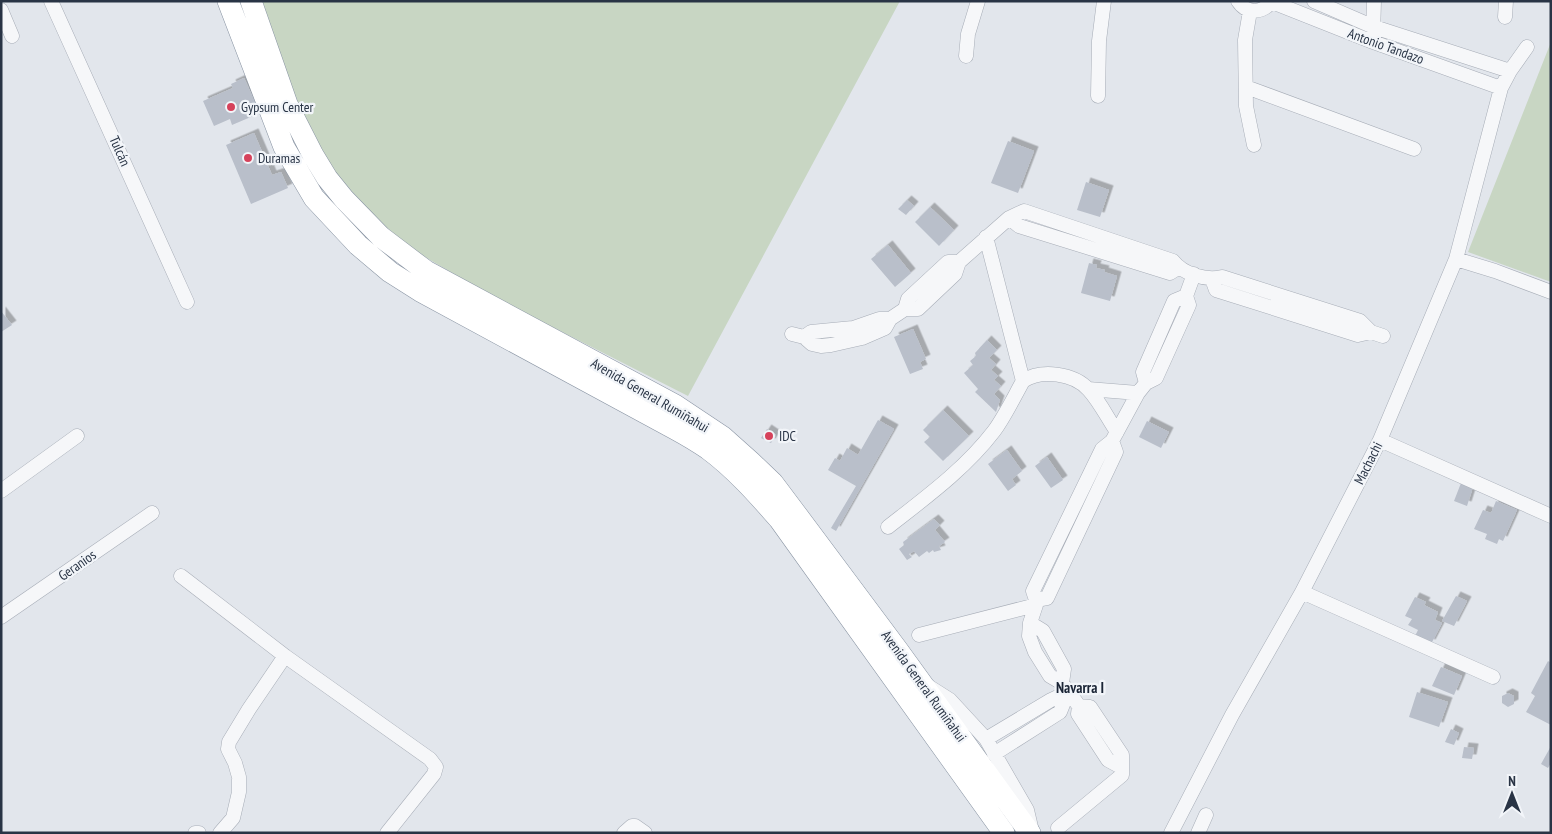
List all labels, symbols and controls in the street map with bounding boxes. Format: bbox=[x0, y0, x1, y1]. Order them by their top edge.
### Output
street label: Antonio Tandazo bbox=[1345, 24, 1427, 68]
place label: Gypsum Center bbox=[241, 98, 314, 116]
marker: Gypsum Center bbox=[225, 101, 237, 113]
street label: Tulcán bbox=[105, 133, 135, 169]
place label: Duramas bbox=[258, 149, 301, 167]
marker: Duramas bbox=[242, 152, 254, 164]
street label: Avenida General Rumiñahui bbox=[588, 354, 712, 436]
place label: IDC bbox=[779, 427, 797, 445]
marker: IDC bbox=[763, 430, 775, 442]
street label: Machachi bbox=[1350, 439, 1386, 487]
street label: Geranios bbox=[55, 545, 100, 584]
street label: Avenida General Rumiñahui bbox=[877, 627, 971, 745]
district label: Navarra I bbox=[1056, 678, 1104, 697]
north arrow bbox=[1487, 769, 1537, 819]
text: N bbox=[1508, 772, 1516, 790]

